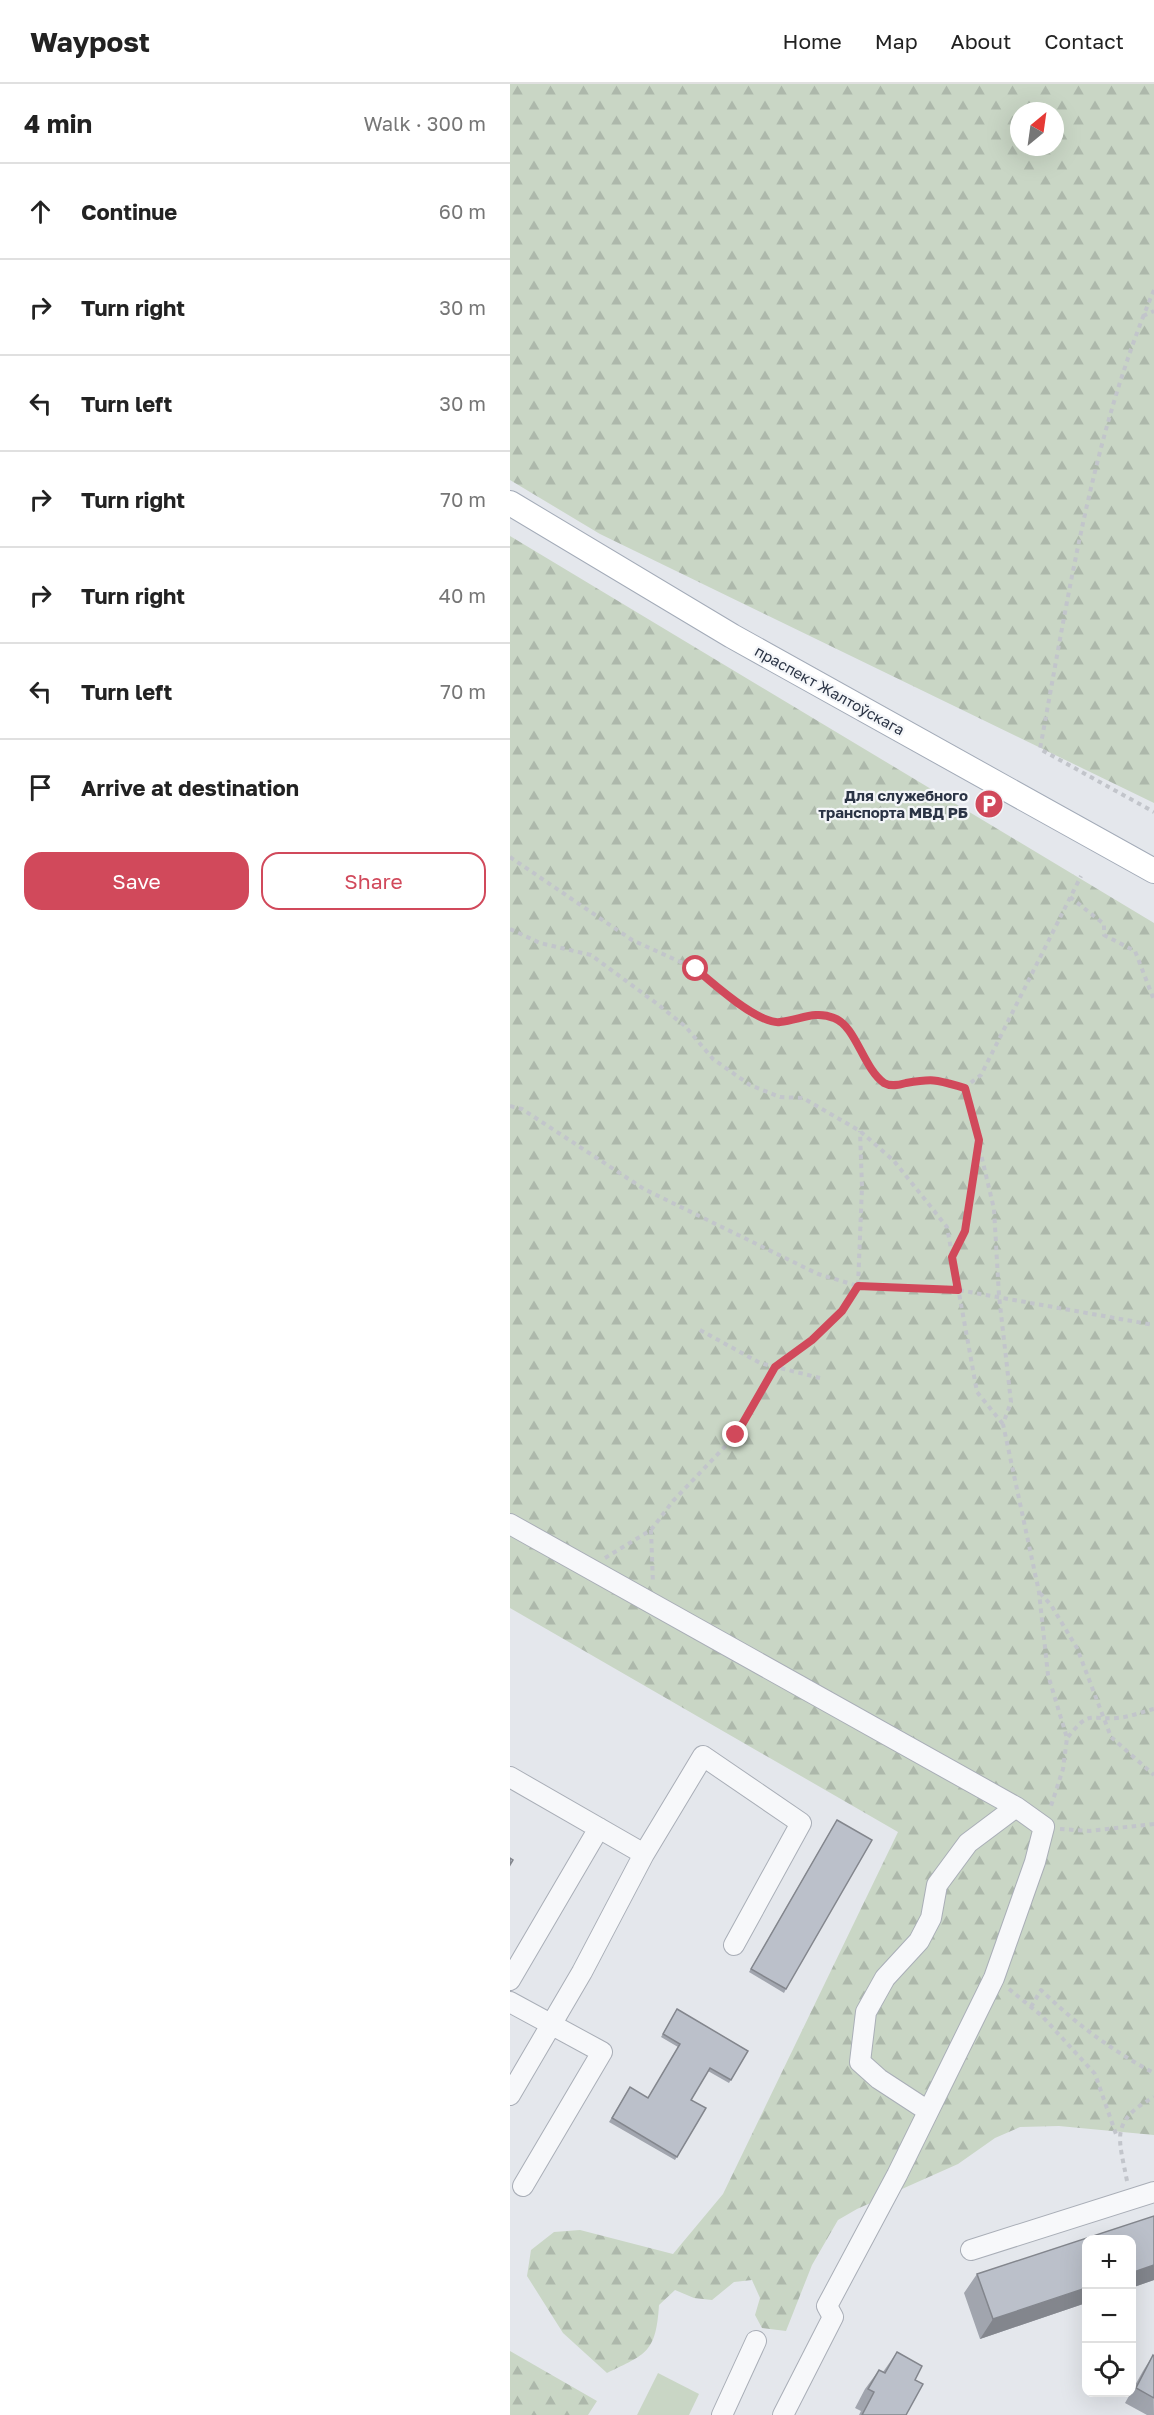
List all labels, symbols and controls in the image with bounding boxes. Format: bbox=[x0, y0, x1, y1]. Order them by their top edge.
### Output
text: Waypost bbox=[30, 25, 150, 58]
text: Home bbox=[782, 28, 842, 54]
text: Map bbox=[875, 28, 918, 54]
text: About bbox=[951, 28, 1011, 54]
text: Contact bbox=[1044, 28, 1124, 54]
north arrow bbox=[1010, 102, 1064, 156]
text: 4 min bbox=[24, 108, 92, 139]
text: Walk · 300 m bbox=[363, 111, 486, 135]
icon: ahead bbox=[24, 195, 57, 228]
text: Continue bbox=[81, 198, 177, 225]
text: 60 m bbox=[439, 199, 486, 223]
icon: right bbox=[24, 291, 57, 324]
text: Turn right bbox=[81, 294, 185, 321]
text: 30 m bbox=[439, 295, 486, 319]
icon: left bbox=[24, 387, 57, 420]
text: Turn left bbox=[81, 390, 172, 417]
text: 30 m bbox=[439, 391, 486, 415]
icon: right bbox=[24, 483, 57, 516]
text: Turn right bbox=[81, 486, 185, 513]
text: 70 m bbox=[440, 487, 486, 511]
icon: right bbox=[24, 579, 57, 612]
text: Turn right bbox=[81, 582, 185, 609]
text: 40 m bbox=[439, 583, 486, 607]
street label: праспект Жалтоўскага bbox=[752, 641, 908, 739]
icon: left bbox=[24, 675, 57, 708]
text: Turn left bbox=[81, 678, 172, 705]
text: 70 m bbox=[440, 679, 486, 703]
icon: arrive bbox=[24, 771, 57, 804]
text: Arrive at destination bbox=[81, 774, 299, 801]
place label: Для служебного транспорта МВД РБ bbox=[818, 786, 968, 821]
parking icon: Для служебного транспорта МВД РБ bbox=[973, 788, 1005, 820]
button: Save bbox=[24, 852, 249, 910]
button: Share bbox=[261, 852, 486, 910]
route start bbox=[682, 955, 708, 981]
route end bbox=[722, 1421, 748, 1447]
map controls bbox=[1082, 2235, 1136, 2397]
button: + bbox=[1082, 2235, 1136, 2289]
button: − bbox=[1082, 2289, 1136, 2343]
button: locate bbox=[1082, 2343, 1136, 2397]

